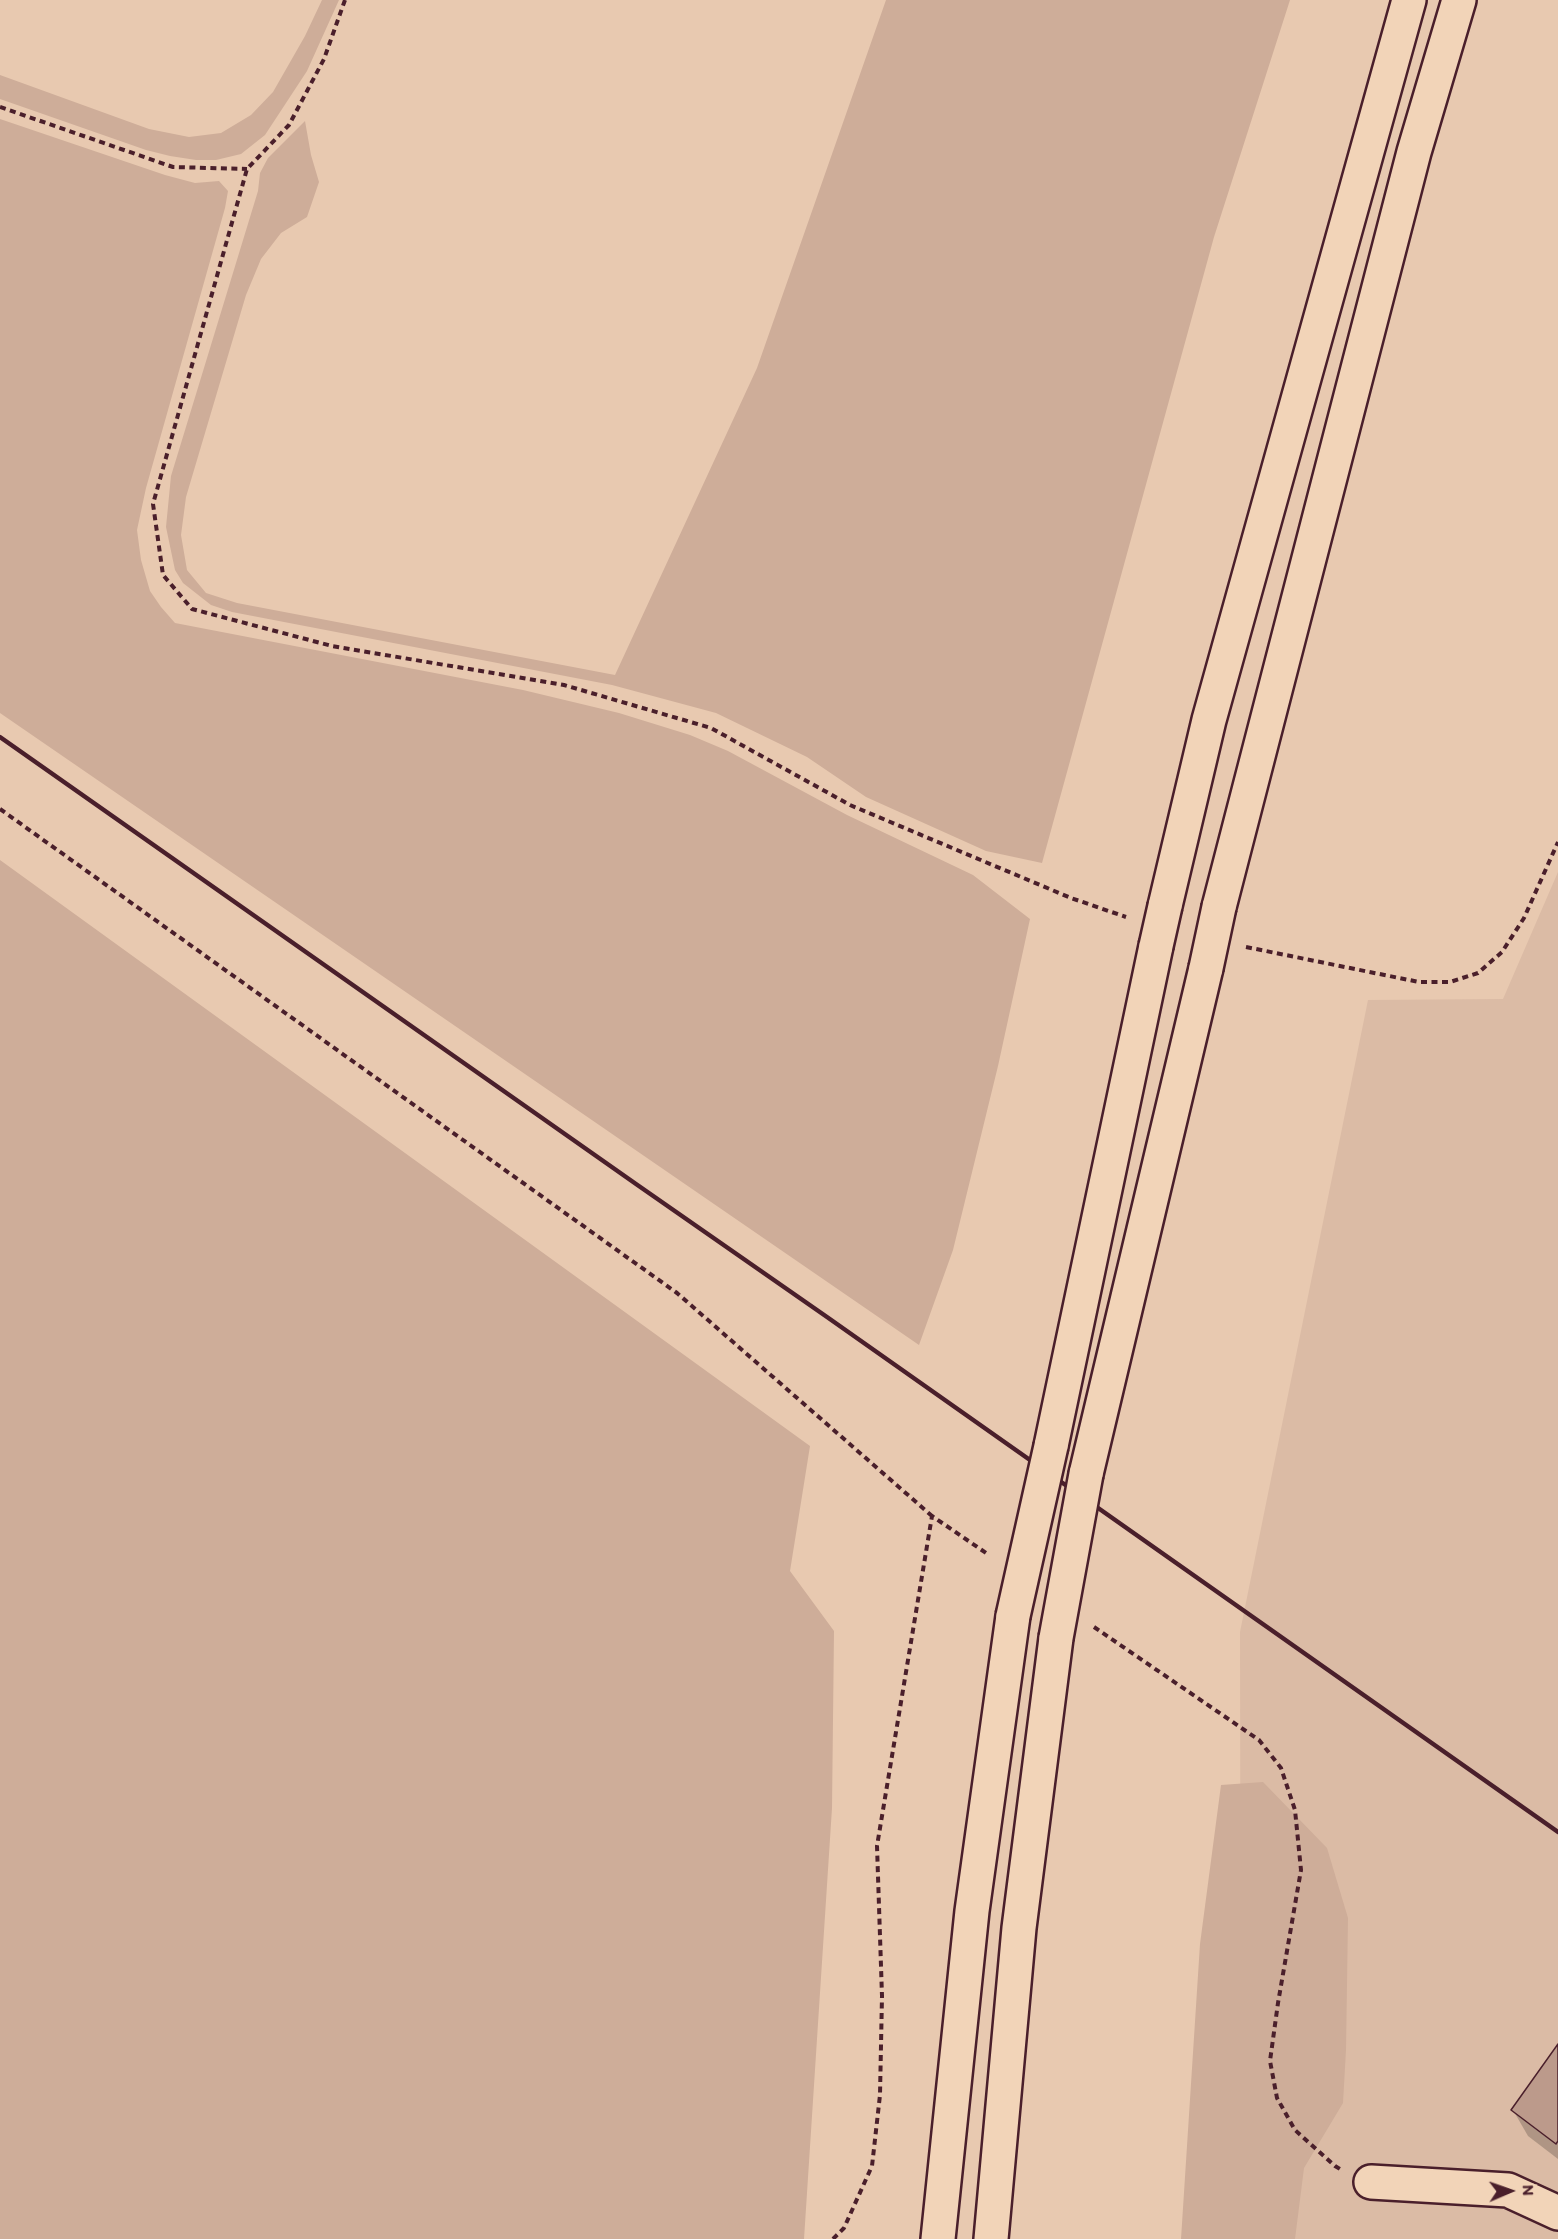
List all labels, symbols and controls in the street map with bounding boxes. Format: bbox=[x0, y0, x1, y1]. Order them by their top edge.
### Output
north arrow bbox=[1480, 2161, 1540, 2221]
text: N bbox=[1519, 2185, 1538, 2196]

